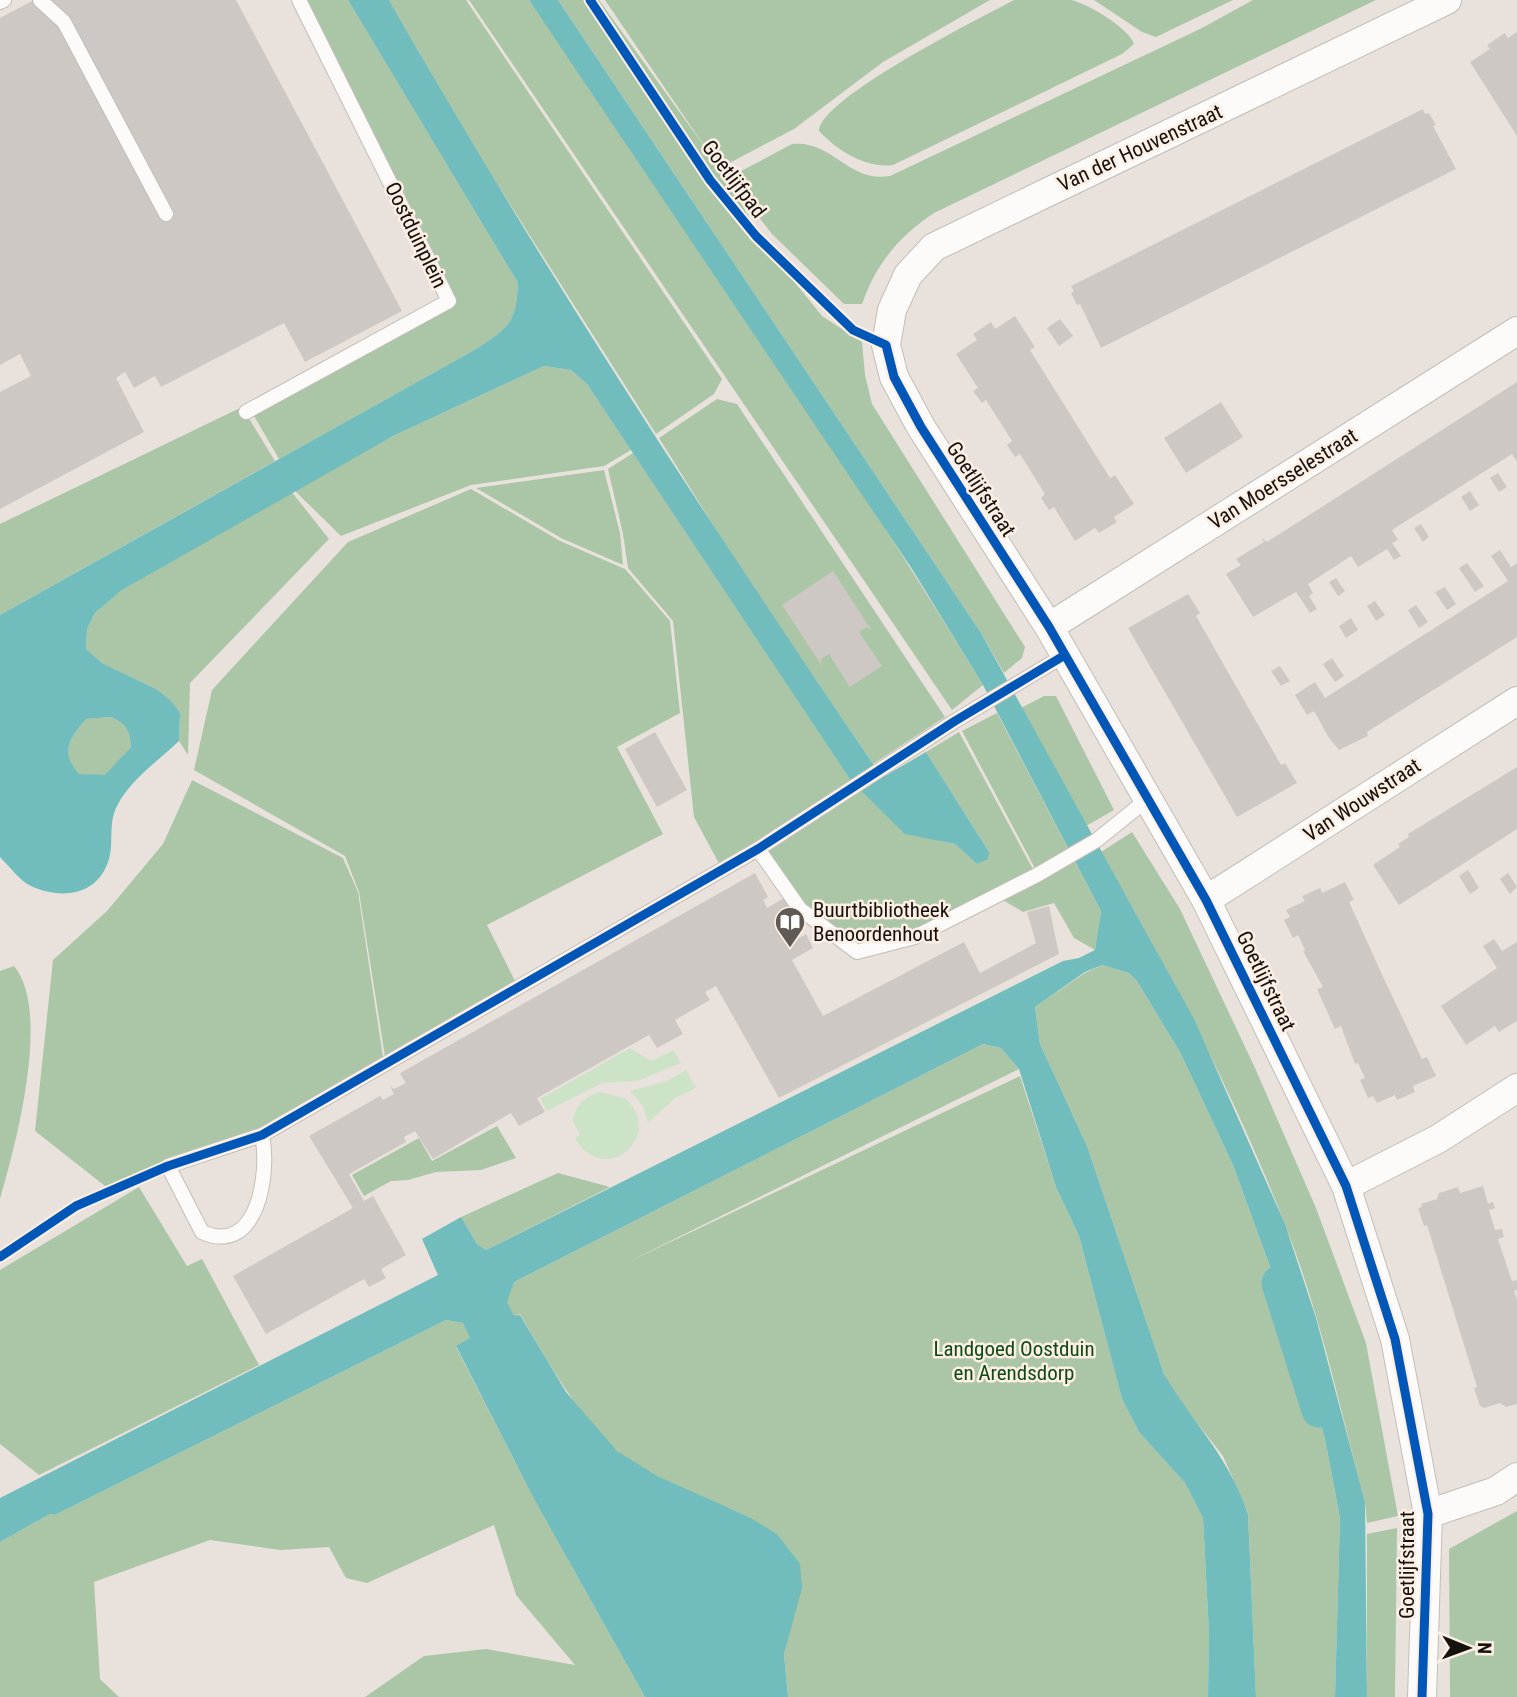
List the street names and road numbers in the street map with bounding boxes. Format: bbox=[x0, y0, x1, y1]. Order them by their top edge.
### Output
street label: Van der Houvenstraat bbox=[1054, 99, 1226, 197]
street label: Goetlijfpad bbox=[697, 136, 771, 222]
street label: Oostduinplein bbox=[380, 178, 452, 292]
street label: Van Moersselestraat bbox=[1204, 424, 1362, 534]
street label: Goetlijfstraat bbox=[941, 437, 1021, 541]
street label: Van Wouwstraat bbox=[1299, 753, 1425, 847]
street label: Goetlijfstraat bbox=[1232, 927, 1300, 1035]
street label: Goetlijfstraat bbox=[1395, 1511, 1419, 1619]

